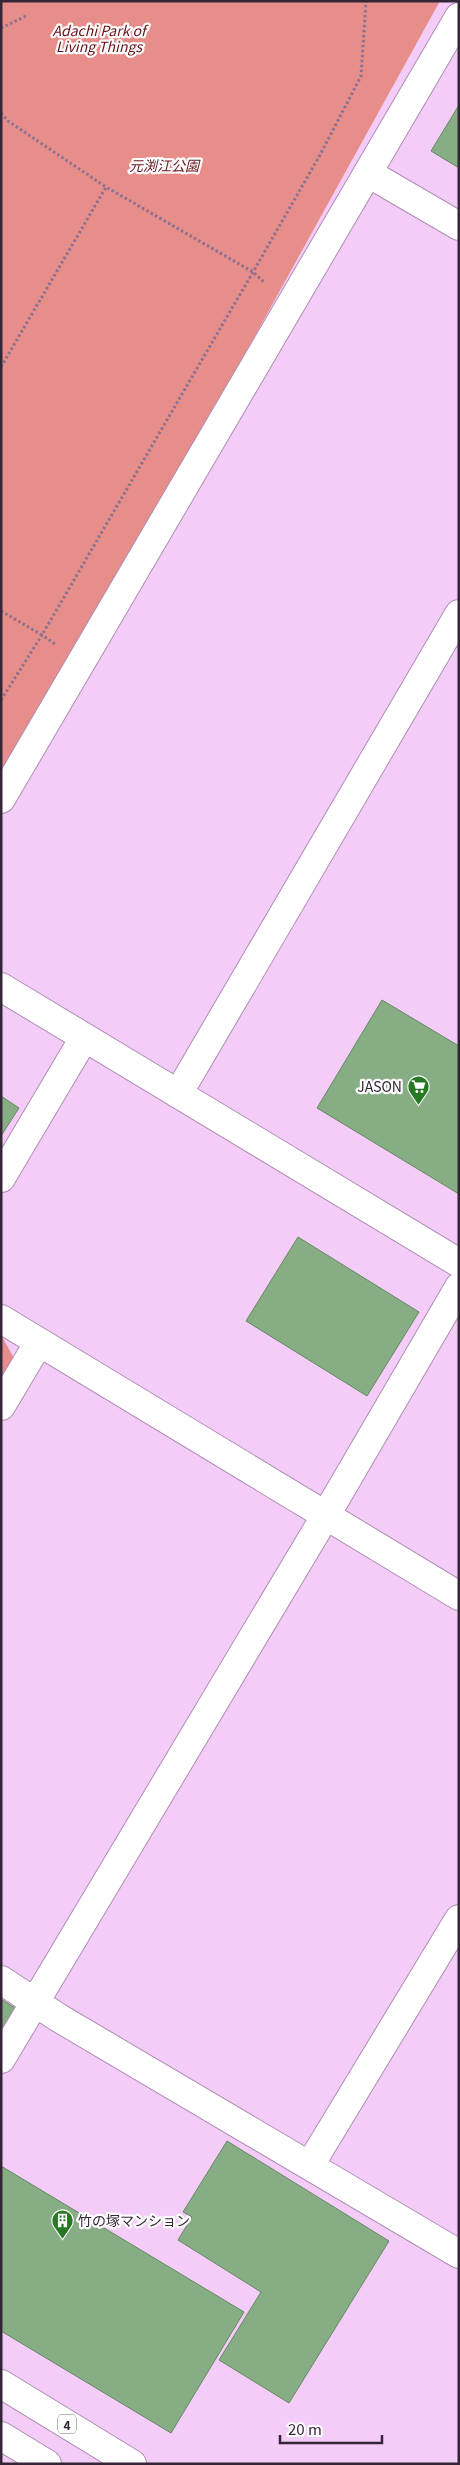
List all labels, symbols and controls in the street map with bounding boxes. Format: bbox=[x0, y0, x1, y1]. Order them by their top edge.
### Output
park label: Adachi Park of Living Things bbox=[53, 20, 149, 56]
park label: 元渕江公園 bbox=[129, 155, 201, 175]
supermarket icon: JASON bbox=[406, 1074, 430, 1105]
place label: JASON bbox=[357, 1076, 402, 1096]
building icon: 竹の塚マンション bbox=[50, 2208, 74, 2239]
place label: 竹の塚マンション bbox=[78, 2210, 190, 2230]
scale bar bbox=[280, 2412, 382, 2444]
road number: 4 bbox=[58, 2414, 76, 2434]
text: 20 m bbox=[288, 2418, 322, 2439]

